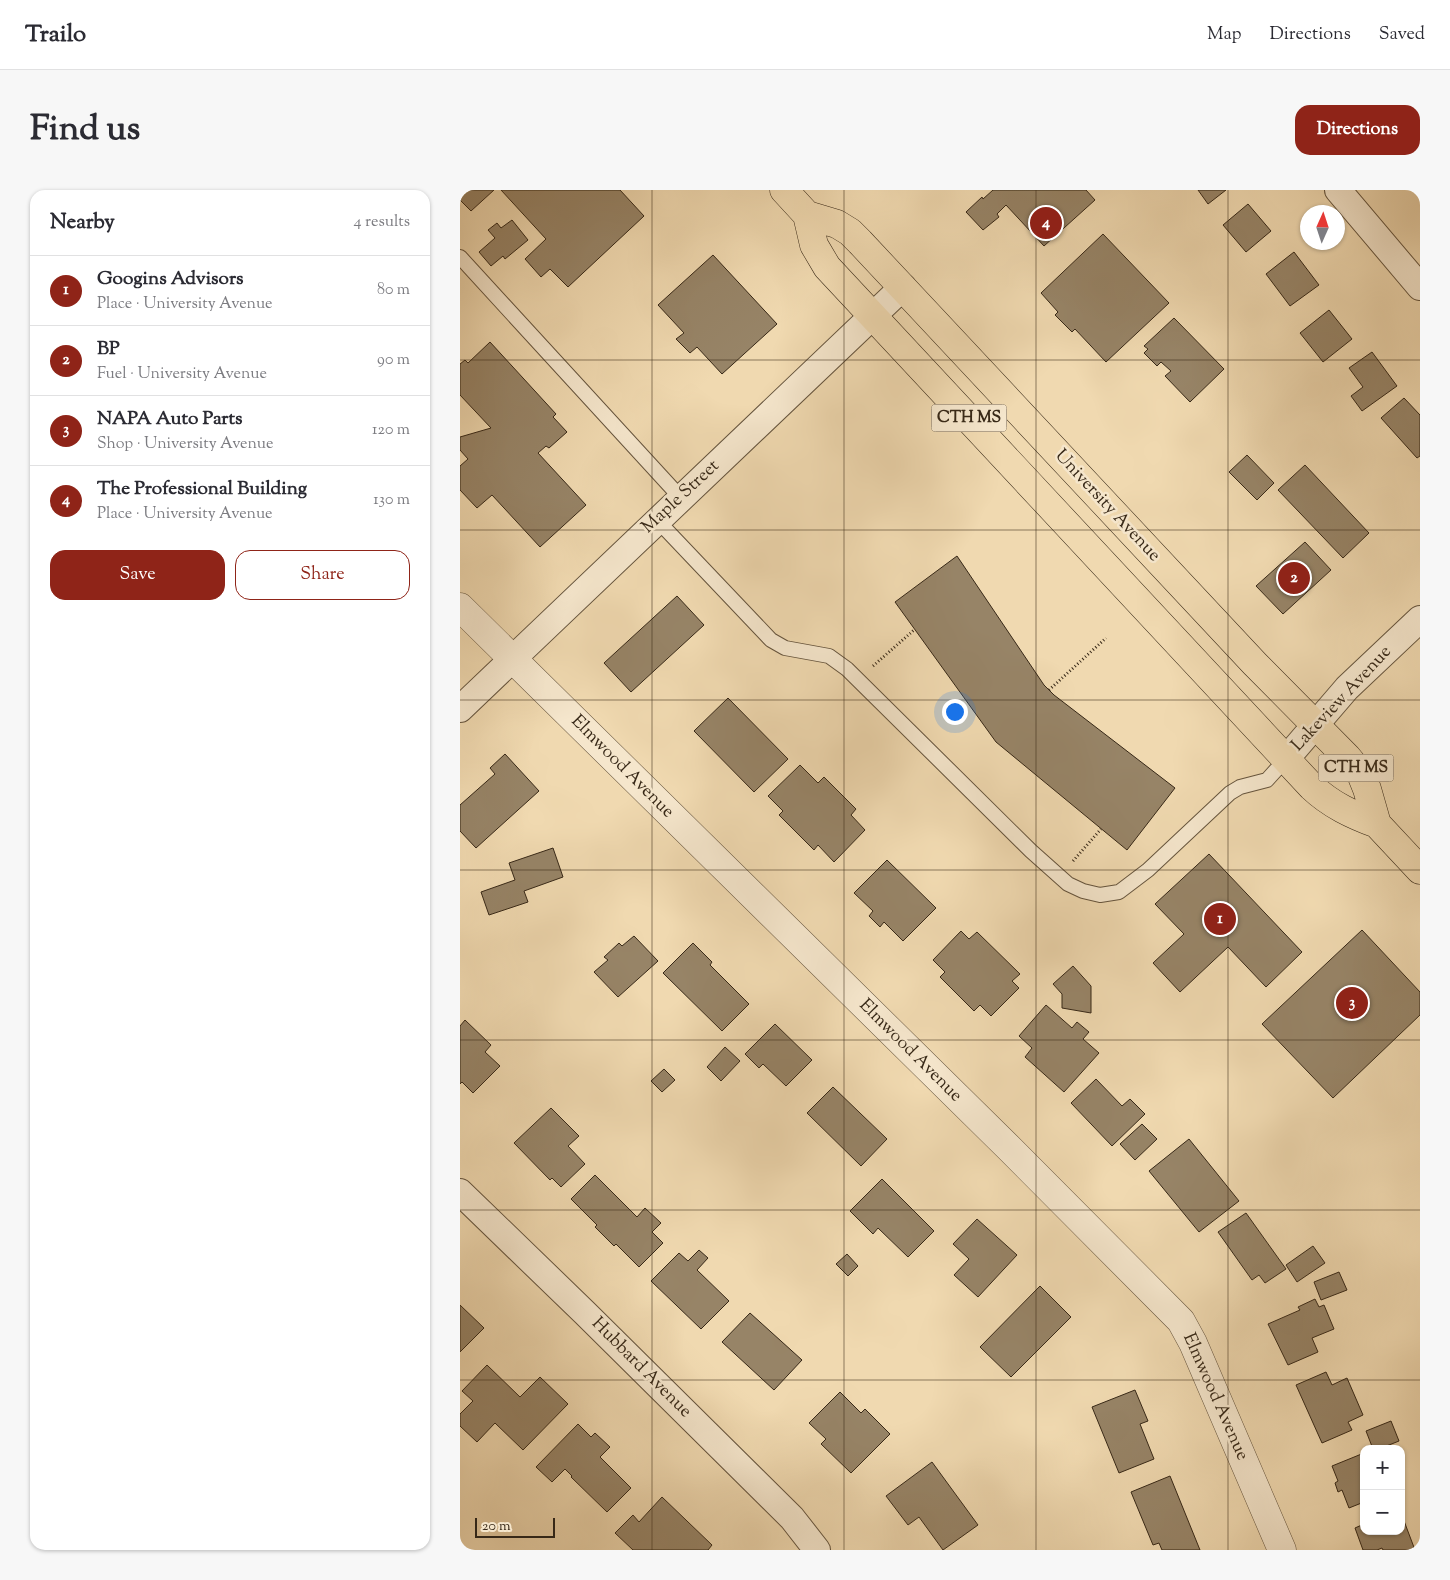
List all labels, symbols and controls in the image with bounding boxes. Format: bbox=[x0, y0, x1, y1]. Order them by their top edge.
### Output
text: Trailo bbox=[25, 18, 86, 52]
text: Map bbox=[1207, 22, 1242, 48]
text: Directions bbox=[1270, 22, 1351, 48]
text: Saved bbox=[1379, 22, 1425, 48]
text: Find us bbox=[30, 105, 140, 156]
button: Directions bbox=[1295, 105, 1420, 155]
pin: 4 bbox=[1030, 204, 1062, 242]
north arrow bbox=[1300, 205, 1345, 250]
text: Nearby bbox=[50, 208, 115, 238]
text: 4 results bbox=[354, 211, 410, 234]
text: Googins Advisors bbox=[97, 266, 244, 293]
text: 1 bbox=[63, 279, 69, 302]
text: 80 m bbox=[377, 279, 410, 302]
text: Place · University Avenue bbox=[97, 293, 273, 316]
text: BP bbox=[97, 336, 120, 363]
text: 2 bbox=[62, 349, 70, 372]
text: 90 m bbox=[377, 349, 410, 372]
text: Fuel · University Avenue bbox=[97, 363, 267, 386]
road number: CTH MS bbox=[932, 404, 1006, 432]
text: NAPA Auto Parts bbox=[97, 406, 242, 433]
text: 3 bbox=[63, 419, 69, 442]
text: 120 m bbox=[372, 419, 410, 442]
text: Shop · University Avenue bbox=[97, 433, 273, 456]
street label: University Avenue bbox=[1048, 444, 1166, 568]
street label: Maple Street bbox=[636, 454, 726, 540]
text: The Professional Building bbox=[97, 476, 307, 503]
text: 4 bbox=[62, 489, 70, 512]
text: 130 m bbox=[373, 489, 410, 512]
text: Place · University Avenue bbox=[97, 503, 273, 526]
button: Save bbox=[50, 550, 225, 600]
button: Share bbox=[235, 550, 410, 600]
pin: 2 bbox=[1278, 559, 1310, 597]
street label: Lakeview Avenue bbox=[1286, 640, 1398, 758]
your location bbox=[942, 699, 968, 725]
street label: Elmwood Avenue bbox=[564, 709, 680, 825]
road number: CTH MS bbox=[1318, 754, 1394, 782]
pin: 1 bbox=[1204, 900, 1236, 938]
pin: 3 bbox=[1336, 984, 1368, 1022]
street label: Elmwood Avenue bbox=[852, 993, 968, 1109]
street label: Hubbard Avenue bbox=[585, 1312, 697, 1424]
street label: Elmwood Avenue bbox=[1175, 1329, 1255, 1465]
map controls bbox=[1360, 1445, 1405, 1535]
button: + bbox=[1360, 1445, 1405, 1490]
button: − bbox=[1360, 1490, 1405, 1535]
scale bar bbox=[475, 1515, 555, 1538]
text: 20 m bbox=[482, 1517, 511, 1537]

